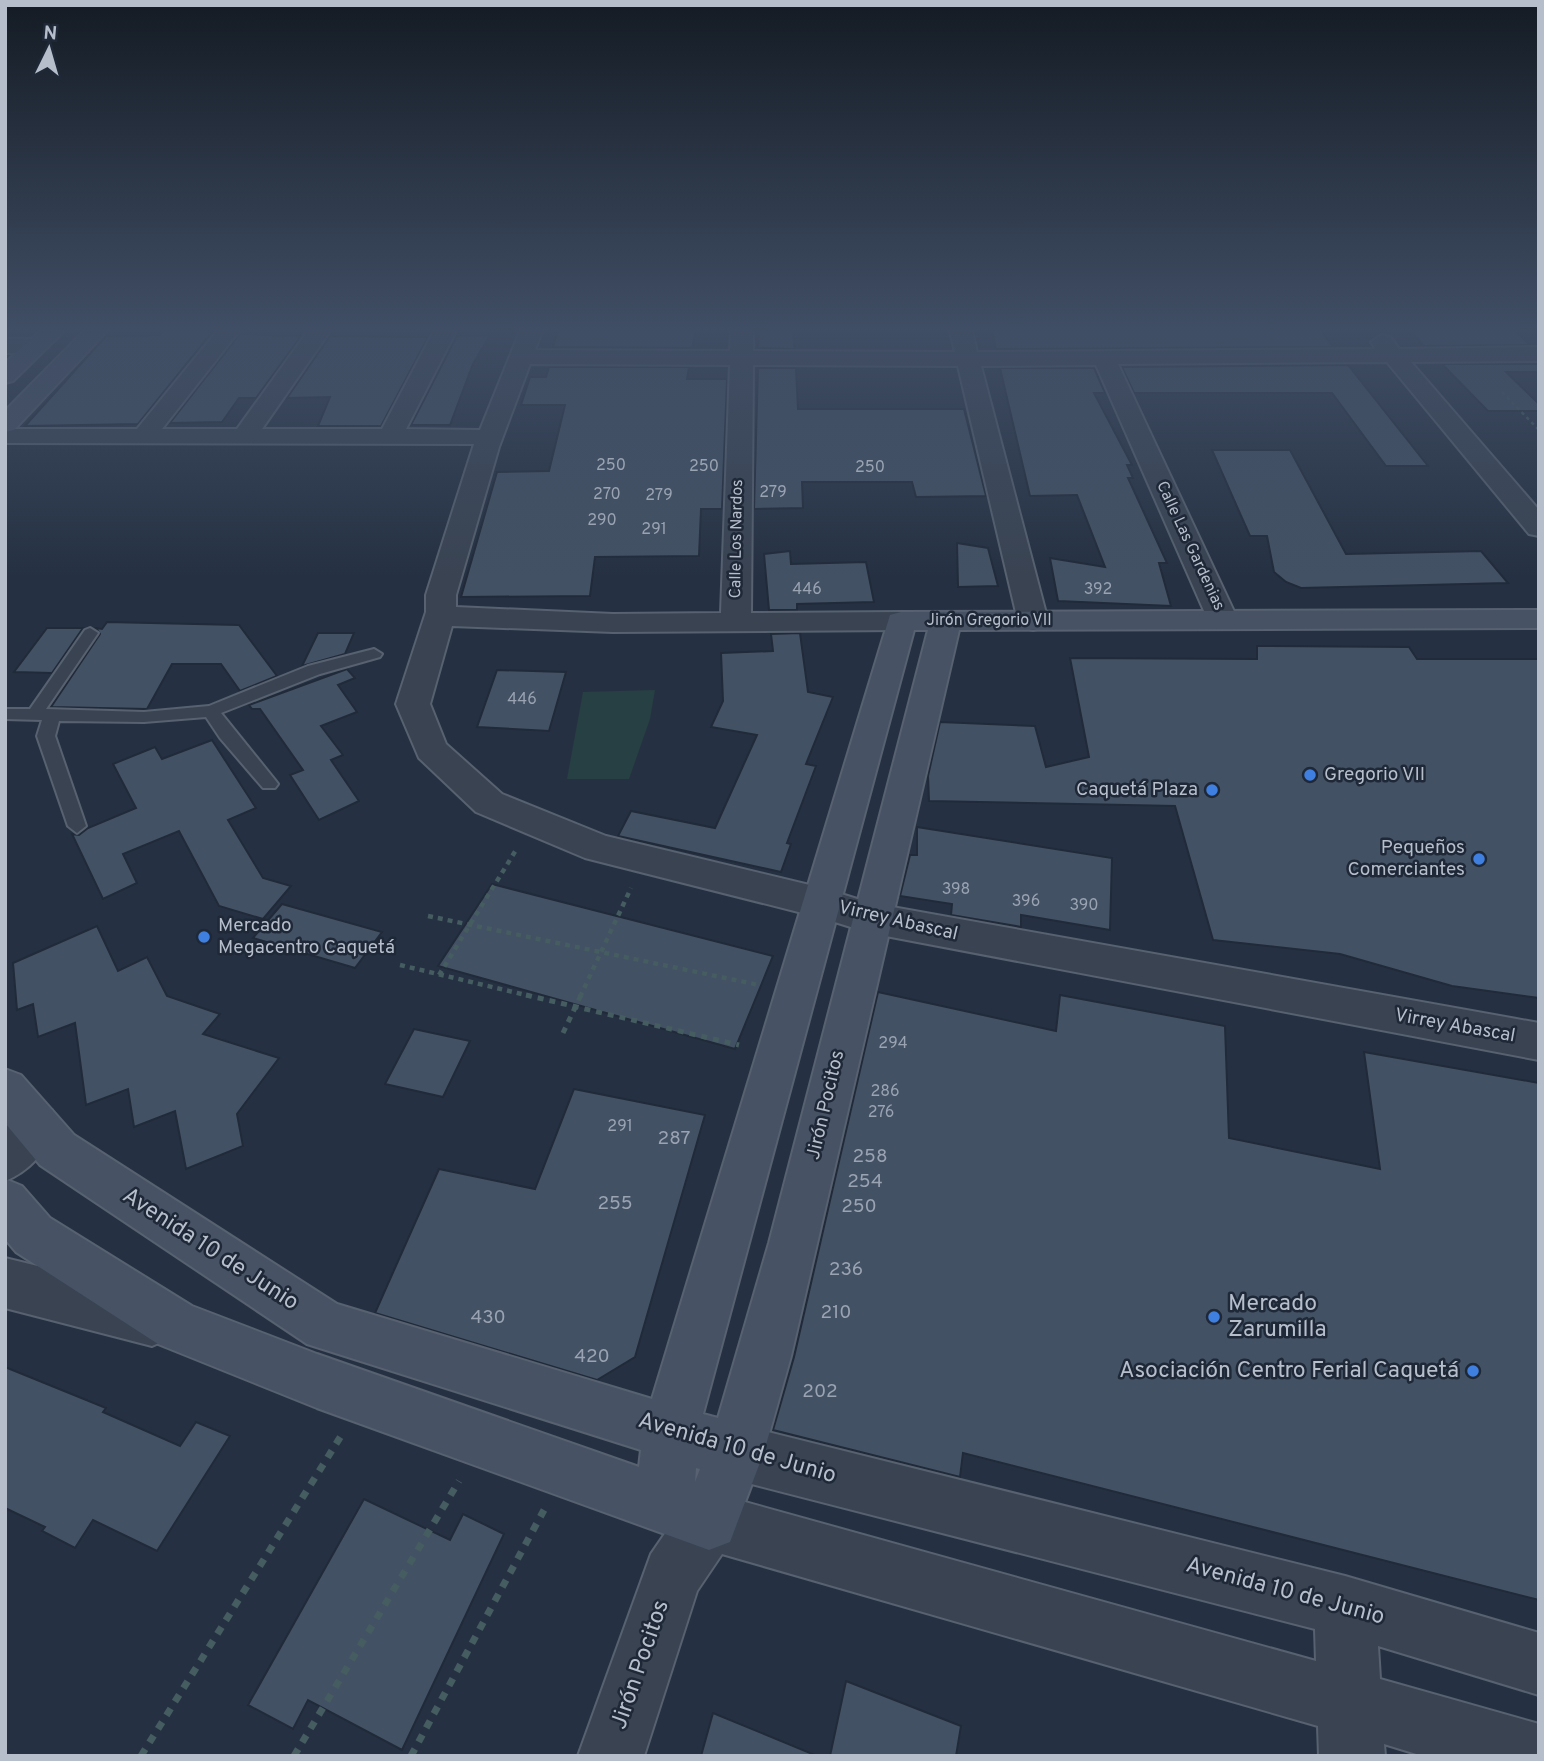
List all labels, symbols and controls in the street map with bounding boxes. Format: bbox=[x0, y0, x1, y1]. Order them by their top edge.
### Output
north arrow bbox=[14, 14, 84, 84]
text: N bbox=[42, 22, 58, 47]
house number: 250 bbox=[596, 456, 626, 476]
house number: 250 bbox=[689, 457, 719, 477]
house number: 250 bbox=[855, 458, 885, 478]
street label: Calle Las Gardenias bbox=[1151, 478, 1229, 614]
street label: Calle Los Nardos bbox=[726, 479, 748, 599]
house number: 279 bbox=[759, 483, 787, 503]
house number: 270 bbox=[593, 485, 621, 505]
house number: 279 bbox=[645, 486, 673, 506]
house number: 290 bbox=[587, 511, 617, 531]
house number: 291 bbox=[641, 520, 667, 540]
house number: 446 bbox=[792, 580, 822, 600]
house number: 392 bbox=[1084, 580, 1112, 600]
street label: Jirón Gregorio VII bbox=[926, 611, 1052, 631]
house number: 446 bbox=[507, 690, 537, 710]
place label: Gregorio VII bbox=[1324, 763, 1425, 787]
marker: Gregorio VII bbox=[1302, 767, 1318, 783]
place label: Caquetá Plaza bbox=[1076, 778, 1198, 802]
marker: Caquetá Plaza bbox=[1204, 782, 1220, 798]
place label: Pequeños Comerciantes bbox=[1347, 836, 1465, 882]
marker: Pequeños Comerciantes bbox=[1471, 851, 1487, 867]
house number: 398 bbox=[942, 880, 970, 900]
house number: 396 bbox=[1012, 892, 1040, 912]
street label: Virrey Abascal bbox=[836, 896, 960, 946]
house number: 390 bbox=[1069, 896, 1099, 916]
place label: Mercado Megacentro Caquetá bbox=[218, 914, 395, 960]
marker: Mercado Megacentro Caquetá bbox=[196, 929, 212, 945]
street label: Virrey Abascal bbox=[1393, 1004, 1517, 1048]
house number: 294 bbox=[878, 1034, 908, 1054]
street label: Jirón Pocitos bbox=[802, 1048, 850, 1162]
house number: 286 bbox=[870, 1082, 900, 1102]
house number: 276 bbox=[868, 1103, 894, 1123]
house number: 291 bbox=[607, 1117, 633, 1137]
house number: 287 bbox=[658, 1127, 691, 1151]
house number: 258 bbox=[852, 1145, 888, 1169]
house number: 254 bbox=[847, 1170, 883, 1194]
street label: Avenida 10 de Junio bbox=[116, 1182, 304, 1318]
house number: 255 bbox=[597, 1192, 633, 1216]
house number: 250 bbox=[841, 1195, 877, 1219]
house number: 236 bbox=[829, 1258, 863, 1282]
place label: Mercado Zarumilla bbox=[1228, 1290, 1327, 1345]
house number: 210 bbox=[821, 1301, 851, 1325]
house number: 430 bbox=[470, 1306, 506, 1330]
marker: Mercado Zarumilla bbox=[1206, 1309, 1222, 1325]
house number: 420 bbox=[574, 1345, 610, 1369]
place label: Asociación Centro Ferial Caquetá bbox=[1119, 1357, 1459, 1386]
marker: Asociación Centro Ferial Caquetá bbox=[1465, 1363, 1481, 1379]
house number: 202 bbox=[802, 1380, 838, 1404]
street label: Avenida 10 de Junio bbox=[635, 1407, 839, 1491]
street label: Avenida 10 de Junio bbox=[1182, 1552, 1388, 1632]
street label: Jirón Pocitos bbox=[605, 1596, 677, 1734]

